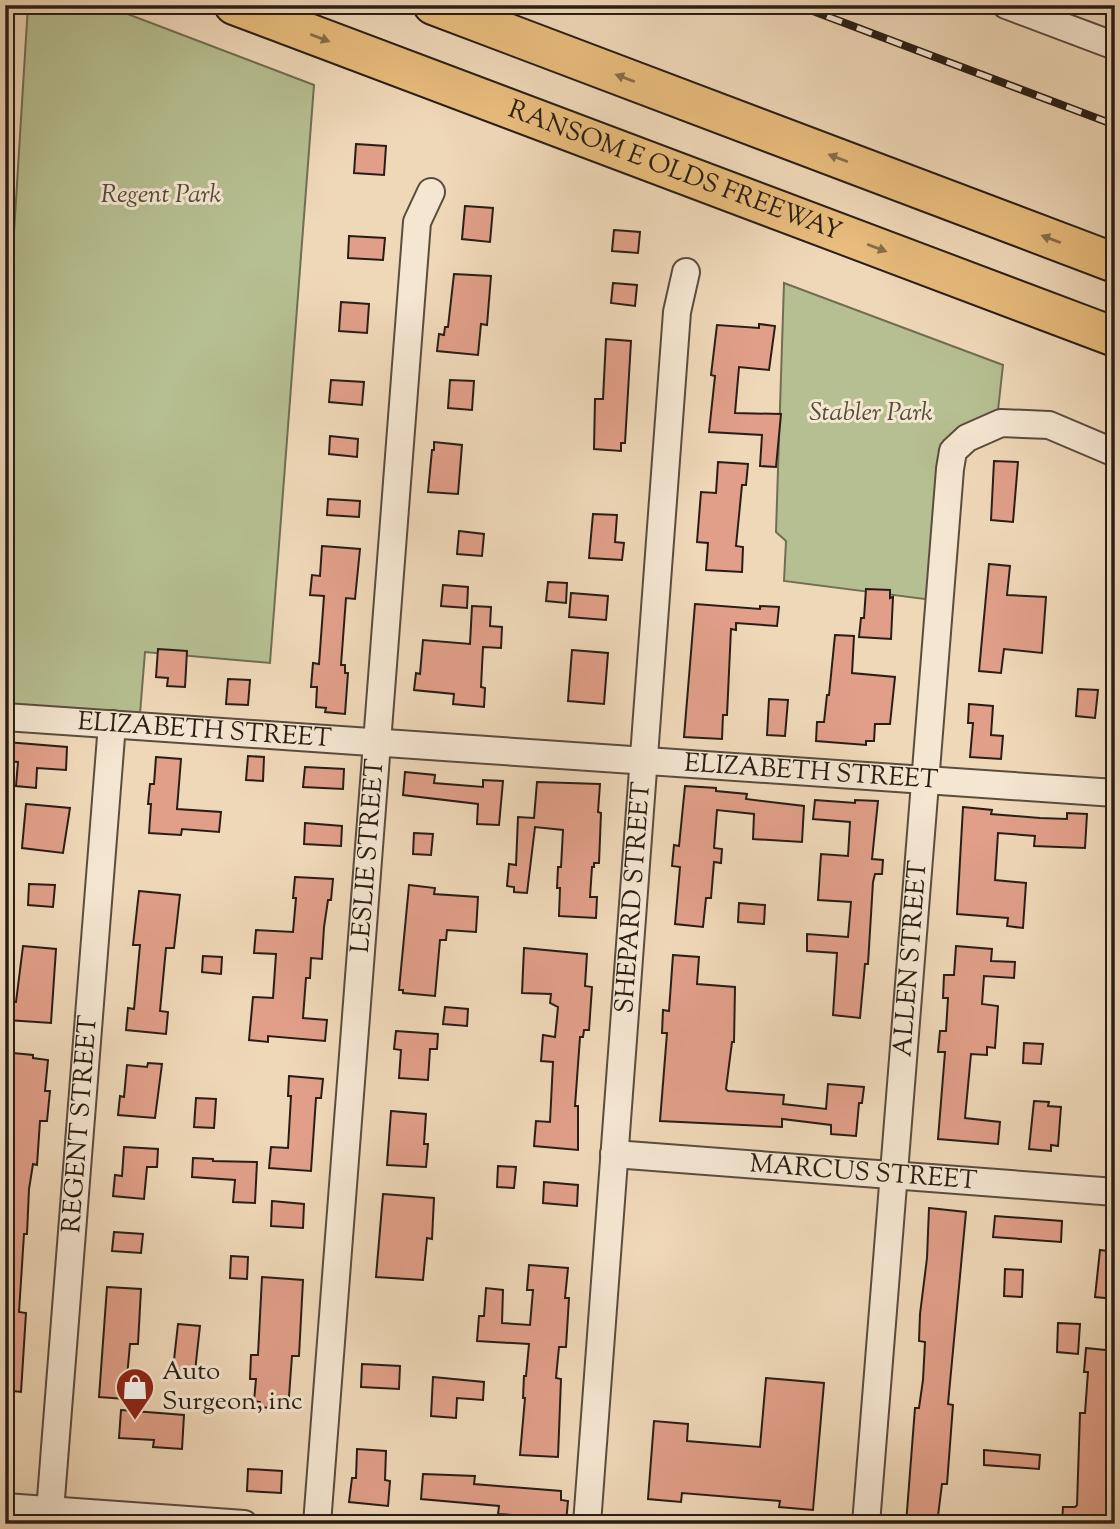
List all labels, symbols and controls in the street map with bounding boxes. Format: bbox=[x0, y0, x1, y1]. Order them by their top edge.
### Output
one-way arrow bbox=[310, 33, 331, 44]
one-way arrow bbox=[615, 73, 636, 84]
street label: RANSOM E OLDS FREEWAY bbox=[503, 91, 847, 251]
one-way arrow bbox=[827, 153, 848, 164]
park label: Regent Park bbox=[101, 177, 221, 214]
one-way arrow bbox=[1040, 233, 1061, 244]
one-way arrow bbox=[867, 242, 888, 253]
park label: Stabler Park bbox=[809, 395, 933, 432]
street label: ELIZABETH STREET bbox=[76, 704, 333, 758]
street label: ELIZABETH STREET bbox=[683, 745, 939, 799]
street label: LESLIE STREET bbox=[342, 758, 394, 954]
street label: SHEPARD STREET bbox=[606, 781, 661, 1015]
street label: ALLEN STREET bbox=[885, 859, 937, 1058]
street label: REGENT STREET bbox=[53, 1014, 107, 1234]
street label: MARCUS STREET bbox=[748, 1146, 979, 1200]
place label: Auto Surgeon, inc bbox=[162, 1354, 303, 1421]
shop icon: Auto Surgeon, inc bbox=[114, 1366, 156, 1421]

